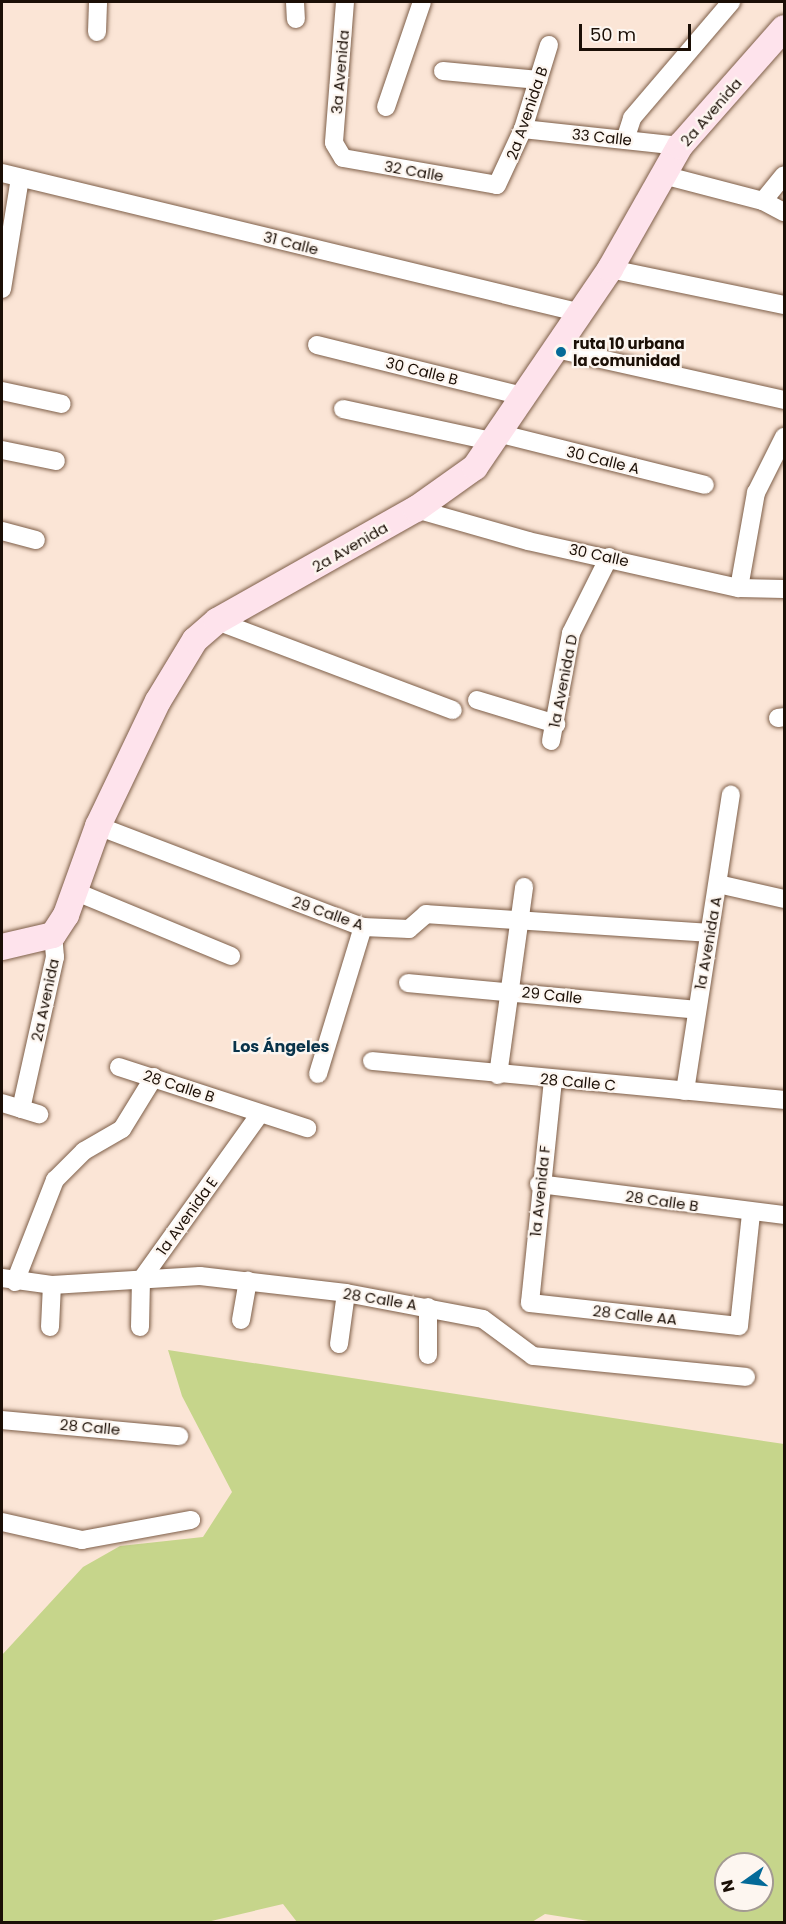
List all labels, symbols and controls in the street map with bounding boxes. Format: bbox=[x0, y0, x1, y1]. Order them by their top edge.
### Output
scale bar bbox=[582, 12, 694, 50]
text: 50 m bbox=[590, 22, 636, 47]
street label: 3a Avenida bbox=[327, 29, 353, 115]
street label: 2a Avenida B bbox=[503, 64, 551, 162]
street label: 2a Avenida bbox=[677, 74, 745, 150]
street label: 33 Calle bbox=[571, 125, 633, 149]
street label: 32 Calle bbox=[383, 157, 445, 185]
street label: 31 Calle bbox=[262, 227, 320, 259]
place label: ruta 10 urbana la comunidad bbox=[573, 334, 685, 369]
marker: ruta 10 urbana la comunidad bbox=[554, 345, 568, 359]
street label: 30 Calle B bbox=[384, 353, 460, 389]
street label: 30 Calle A bbox=[565, 442, 641, 478]
street label: 2a Avenida bbox=[309, 518, 391, 576]
street label: 30 Calle bbox=[567, 540, 631, 570]
street label: 1a Avenida D bbox=[545, 633, 581, 729]
street label: 29 Calle A bbox=[290, 892, 366, 934]
street label: 1a Avenida A bbox=[691, 895, 725, 991]
street label: 2a Avenida bbox=[27, 957, 63, 1043]
street label: 29 Calle bbox=[521, 983, 583, 1007]
district label: Los Ángeles bbox=[233, 1037, 329, 1057]
street label: 28 Calle B bbox=[141, 1066, 217, 1106]
street label: 28 Calle C bbox=[539, 1070, 617, 1094]
street label: 1a Avenida F bbox=[526, 1144, 554, 1238]
street label: 1a Avenida E bbox=[153, 1173, 221, 1259]
street label: 28 Calle B bbox=[624, 1187, 700, 1215]
street label: 28 Calle A bbox=[342, 1284, 418, 1314]
street label: 28 Calle AA bbox=[592, 1302, 678, 1328]
street label: 28 Calle bbox=[59, 1415, 121, 1439]
north arrow bbox=[714, 1852, 774, 1912]
text: N bbox=[715, 1877, 741, 1895]

